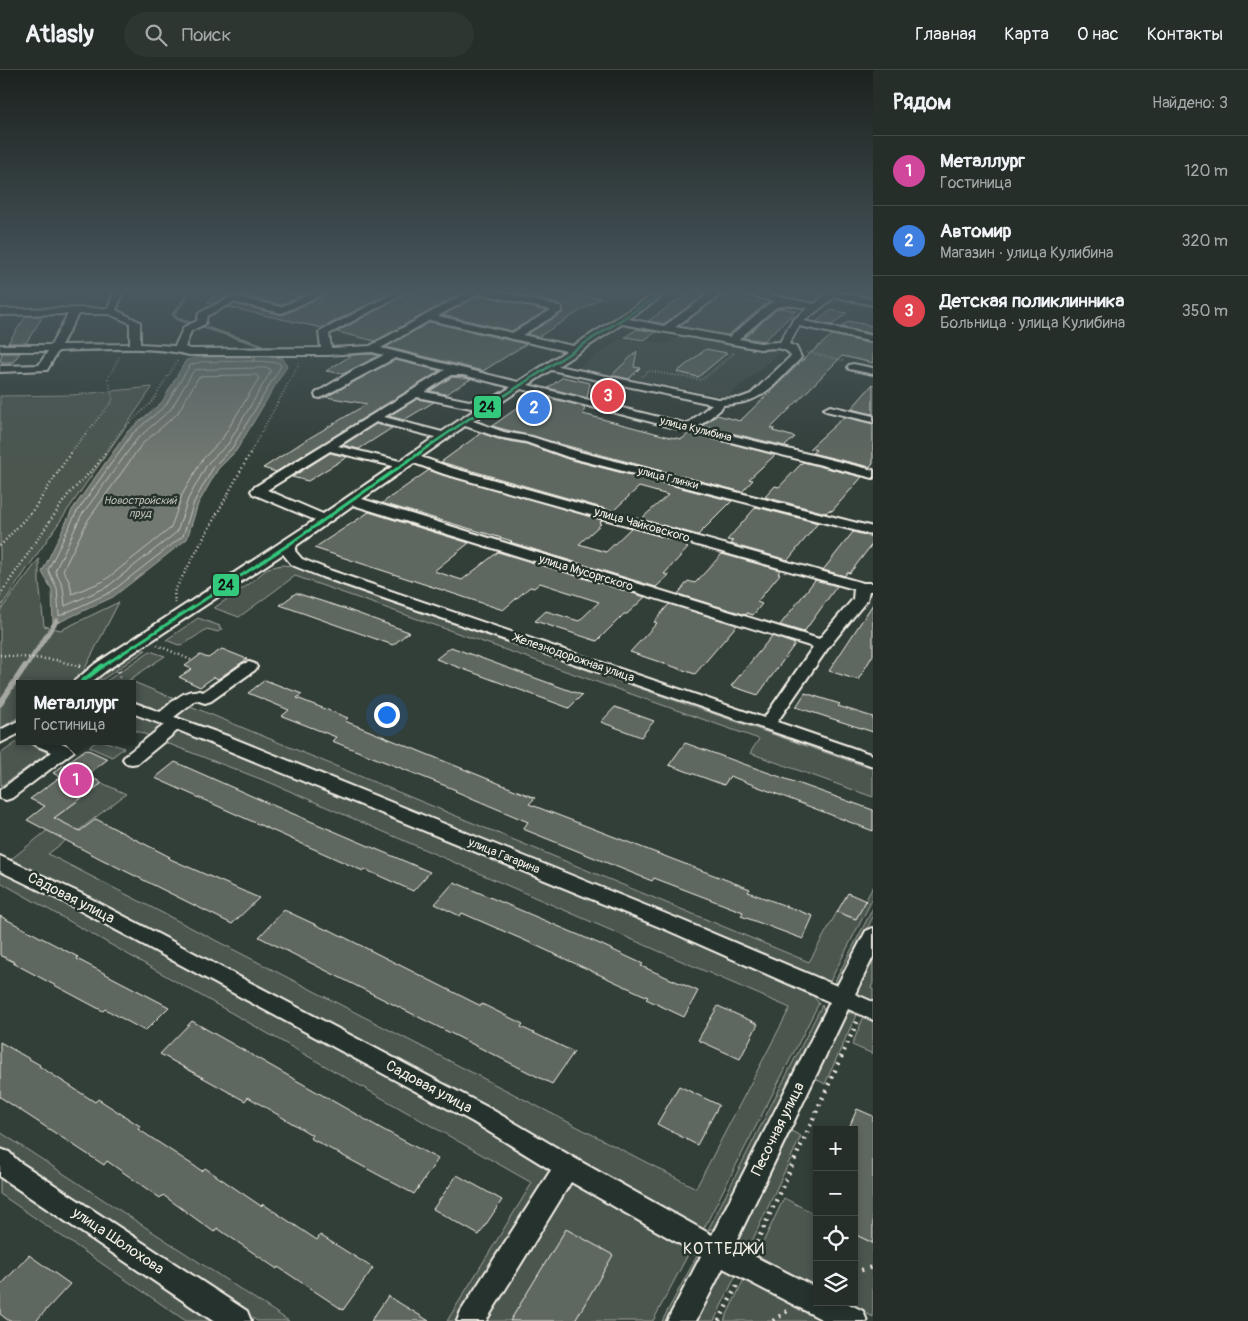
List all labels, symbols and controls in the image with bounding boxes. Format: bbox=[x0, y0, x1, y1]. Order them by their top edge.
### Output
search box bbox=[124, 12, 474, 57]
text: Atlasly bbox=[25, 20, 94, 49]
icon: search bbox=[142, 21, 170, 49]
text: Поиск bbox=[182, 23, 231, 47]
text: Главная bbox=[915, 23, 976, 46]
text: Карта bbox=[1004, 23, 1049, 46]
text: О нас bbox=[1077, 23, 1119, 46]
text: Контакты bbox=[1147, 23, 1223, 46]
text: Рядом bbox=[893, 89, 951, 116]
text: Найдено: 3 bbox=[1152, 93, 1228, 113]
text: Металлург bbox=[940, 149, 1025, 173]
text: 1 bbox=[906, 161, 912, 181]
text: 120 m bbox=[1184, 161, 1228, 181]
text: Гостиница bbox=[940, 173, 1012, 193]
text: Автомир bbox=[940, 219, 1011, 243]
text: 2 bbox=[905, 231, 913, 251]
text: 320 m bbox=[1182, 231, 1228, 251]
text: Магазин · улица Кулибина bbox=[940, 243, 1113, 263]
text: Детская поликлинника bbox=[940, 289, 1124, 313]
text: 3 bbox=[905, 301, 913, 321]
text: 350 m bbox=[1182, 301, 1228, 321]
text: Больница · улица Кулибина bbox=[940, 313, 1125, 333]
pin: 3 bbox=[592, 377, 624, 415]
pin: 2 bbox=[518, 389, 550, 427]
line badge: 24 bbox=[473, 395, 502, 419]
text: 24 bbox=[479, 399, 496, 416]
street label: улица Кулибина bbox=[658, 414, 733, 444]
street label: улица Глинки bbox=[635, 464, 700, 492]
water label: Новостройский пруд bbox=[104, 494, 178, 520]
street label: улица Чайковского bbox=[591, 504, 692, 546]
street label: улица Мусоргского bbox=[536, 551, 635, 595]
line badge: 24 bbox=[212, 573, 240, 597]
text: 24 bbox=[218, 577, 235, 594]
street label: Железнодорожная улица bbox=[510, 630, 637, 686]
popup bbox=[16, 680, 136, 745]
text: Металлург bbox=[34, 691, 118, 715]
your location bbox=[374, 702, 400, 728]
text: Гостиница bbox=[34, 715, 105, 735]
pin: 1 bbox=[60, 761, 92, 799]
street label: улица Гагарина bbox=[465, 834, 542, 877]
street label: Садовая улица bbox=[24, 868, 118, 928]
street label: Садовая улица bbox=[382, 1056, 476, 1118]
street label: Песочная улица bbox=[747, 1079, 809, 1179]
map controls bbox=[813, 1126, 858, 1306]
button: + bbox=[813, 1126, 858, 1171]
button: − bbox=[813, 1171, 858, 1216]
street label: улица Шолохова bbox=[68, 1203, 168, 1279]
button: locate bbox=[813, 1216, 858, 1261]
district label: КОТТЕДЖИ bbox=[683, 1239, 765, 1259]
button: layers bbox=[813, 1261, 858, 1306]

